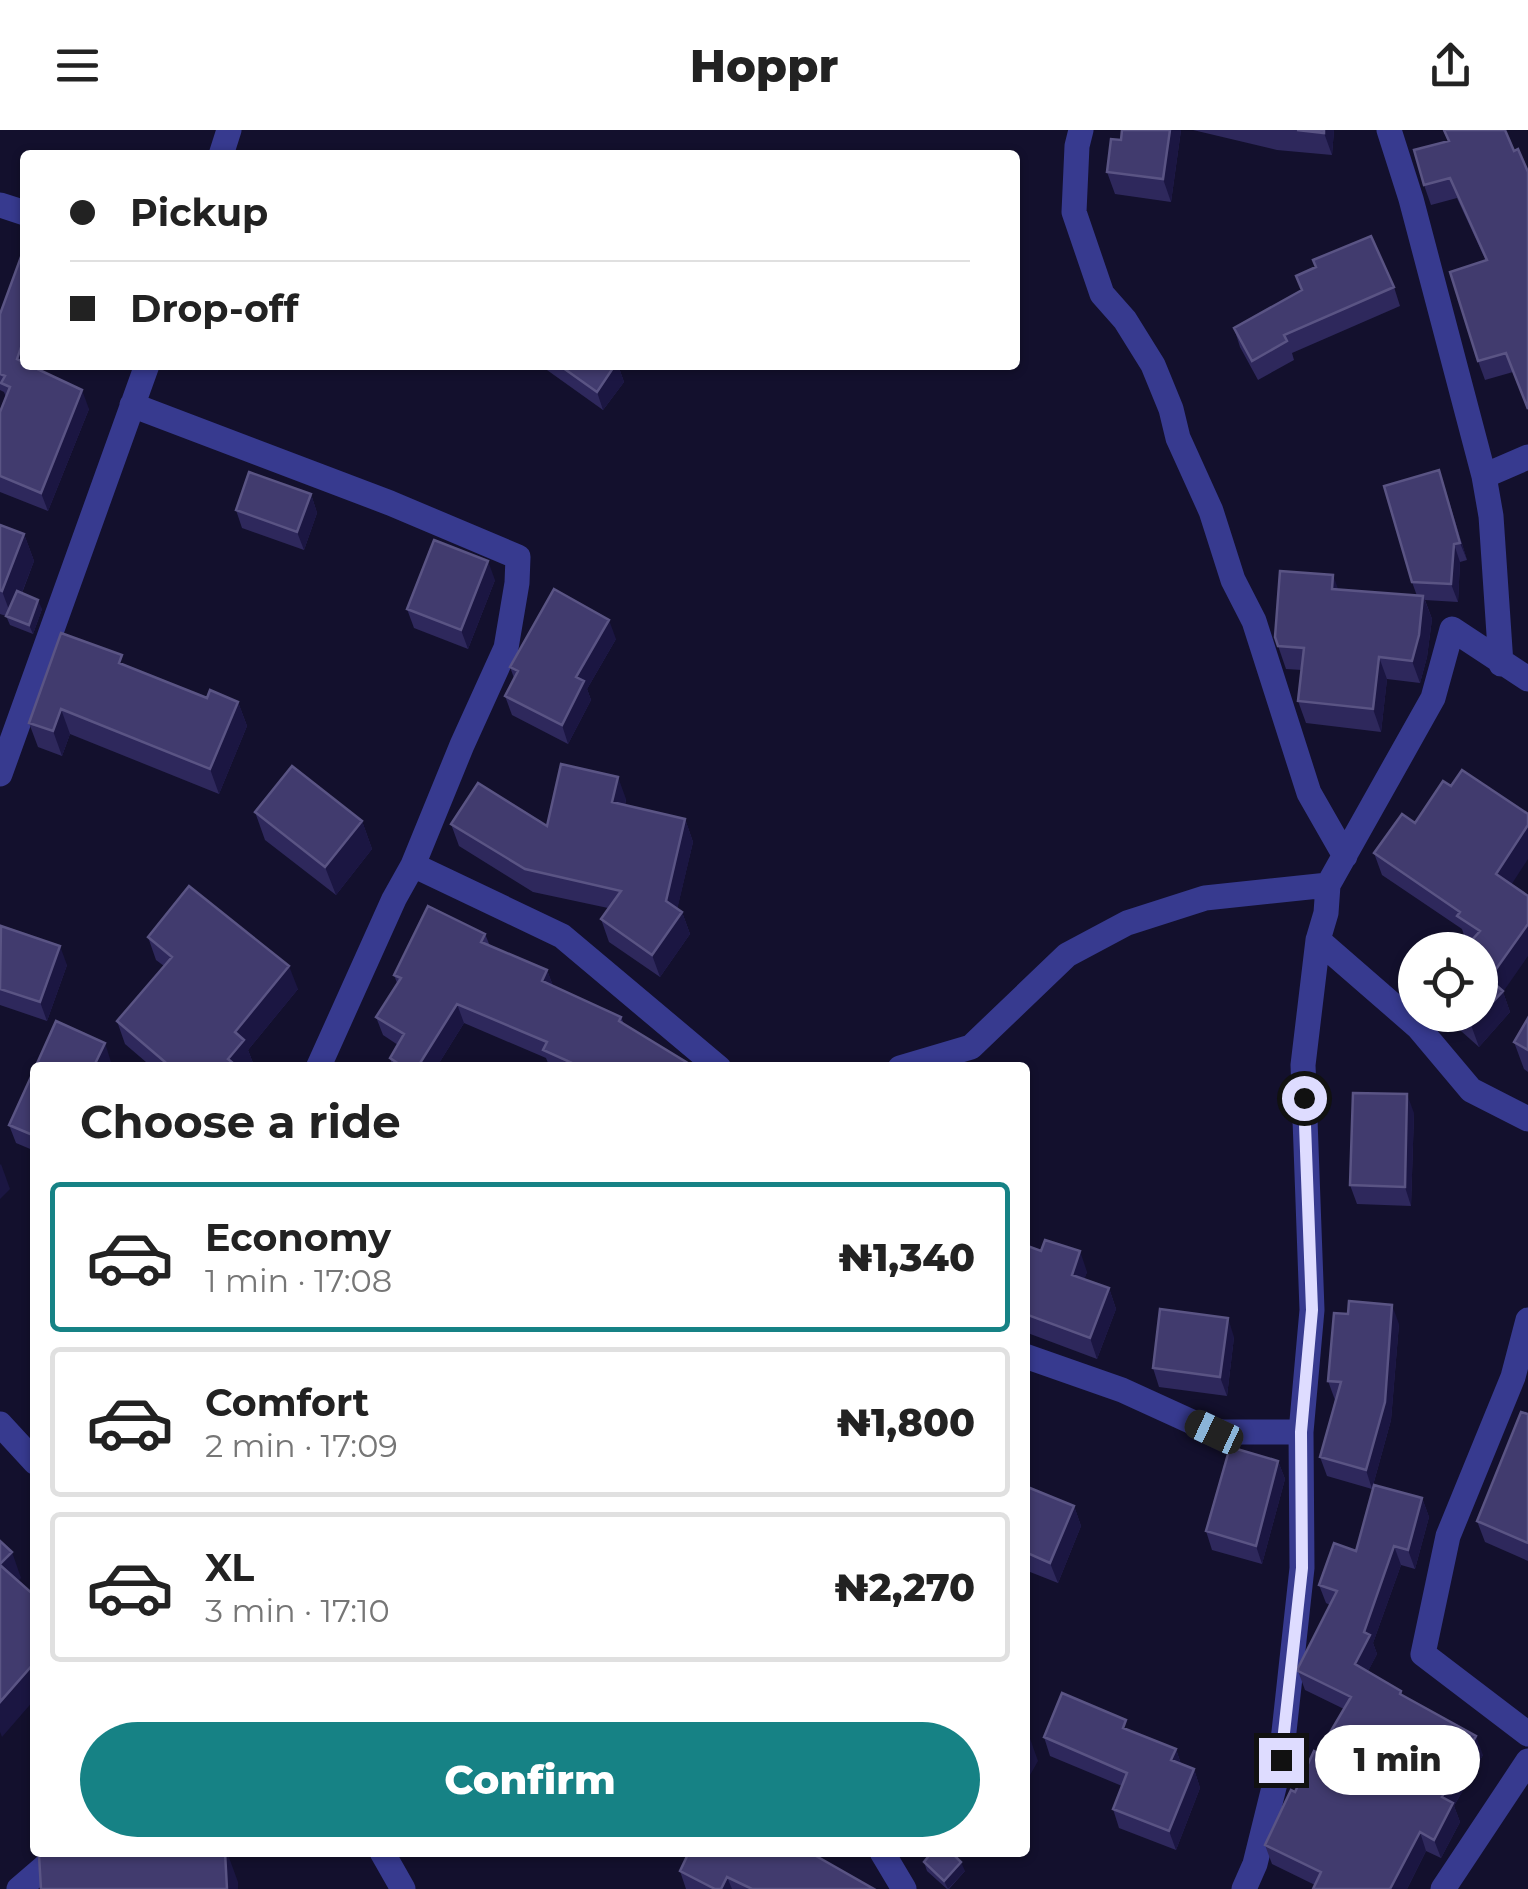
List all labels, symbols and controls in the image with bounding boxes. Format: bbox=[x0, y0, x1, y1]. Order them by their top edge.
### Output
icon: menu bbox=[50, 38, 105, 93]
text: Hoppr bbox=[690, 38, 838, 93]
icon: share bbox=[1423, 38, 1478, 93]
text: Pickup bbox=[130, 189, 268, 236]
text: Drop-off bbox=[130, 285, 299, 332]
map controls bbox=[1398, 932, 1498, 1032]
button: locate bbox=[1398, 932, 1498, 1032]
route start bbox=[1282, 1076, 1327, 1121]
text: Choose a ride bbox=[80, 1094, 401, 1149]
icon: car bbox=[85, 1212, 175, 1302]
text: Economy bbox=[205, 1214, 391, 1261]
text: ₦1,340 bbox=[838, 1234, 975, 1281]
text: 1 min · 17:08 bbox=[205, 1261, 392, 1300]
icon: car bbox=[85, 1377, 175, 1467]
text: Comfort bbox=[205, 1379, 369, 1426]
text: ₦1,800 bbox=[836, 1399, 975, 1446]
car bbox=[1180, 1406, 1248, 1458]
text: 2 min · 17:09 bbox=[205, 1426, 398, 1465]
icon: car bbox=[85, 1542, 175, 1632]
text: XL bbox=[205, 1544, 254, 1591]
text: ₦2,270 bbox=[834, 1564, 975, 1611]
text: 3 min · 17:10 bbox=[205, 1591, 390, 1630]
button: Confirm bbox=[80, 1722, 980, 1837]
callout: 1 min bbox=[1316, 1725, 1481, 1795]
route end bbox=[1259, 1738, 1304, 1783]
text: 1 min bbox=[1353, 1740, 1442, 1779]

